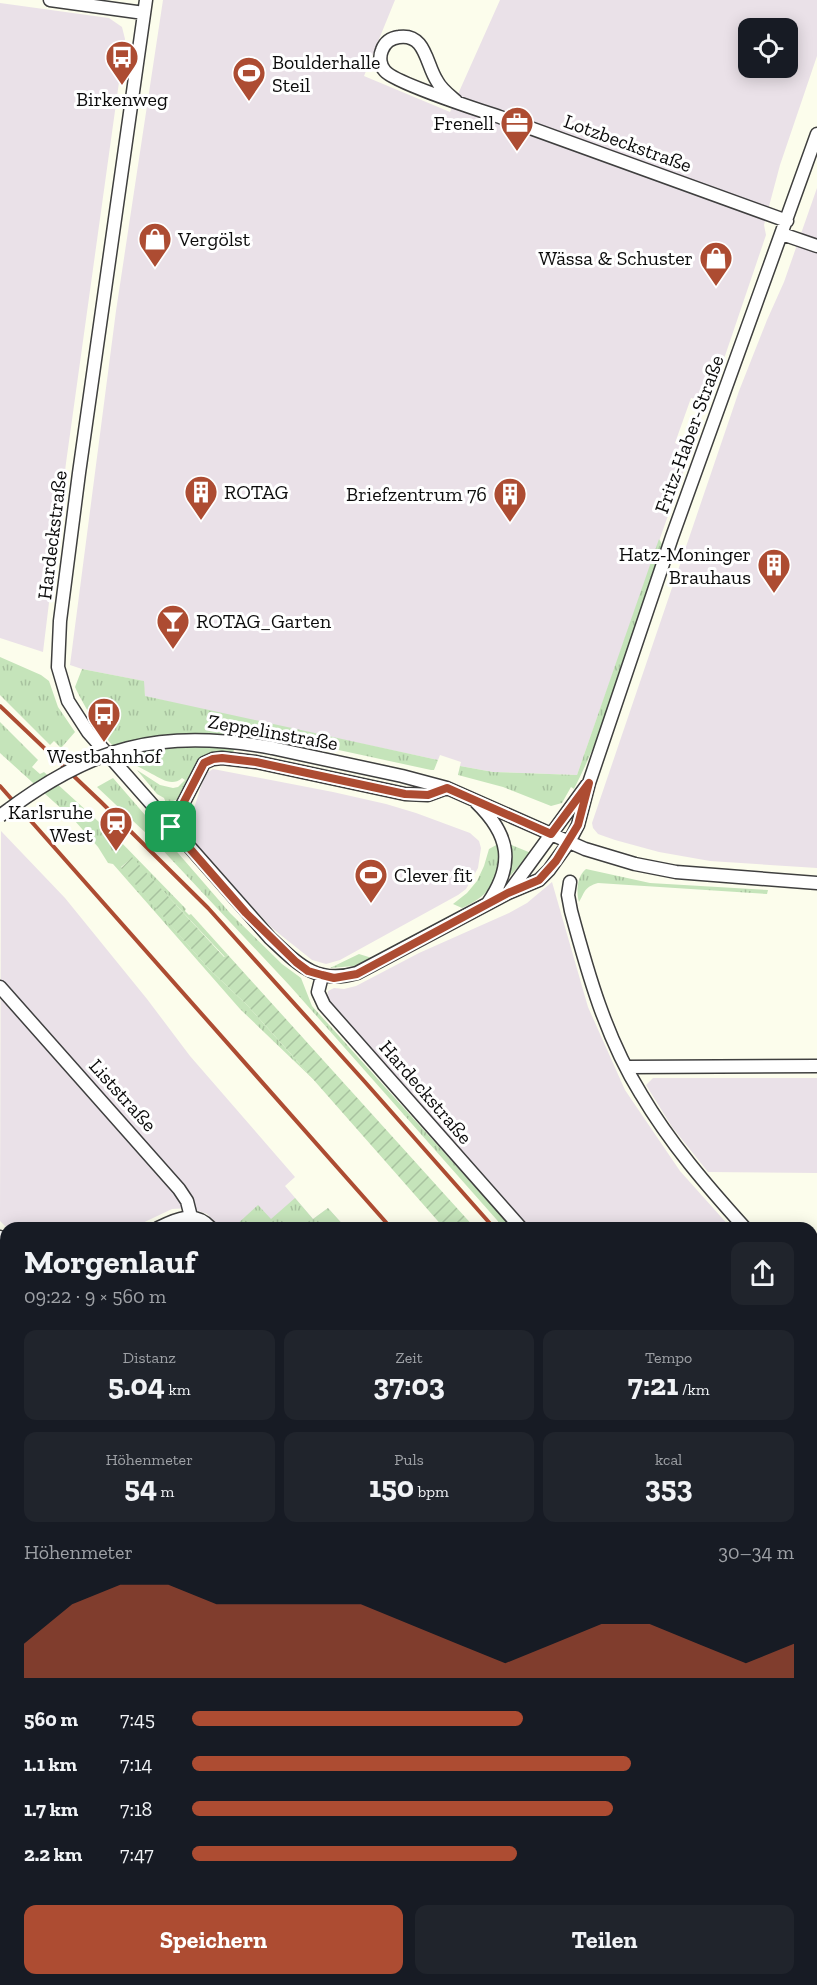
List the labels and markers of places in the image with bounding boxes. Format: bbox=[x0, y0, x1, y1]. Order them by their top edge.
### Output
bus stop icon: Birkenweg bbox=[104, 39, 140, 86]
place label: Boulderhalle Steil bbox=[272, 50, 380, 97]
sports icon: Boulderhalle Steil bbox=[231, 55, 267, 102]
place label: Birkenweg bbox=[76, 87, 168, 111]
office icon: Frenell bbox=[499, 105, 535, 152]
place label: Frenell bbox=[434, 111, 494, 135]
shop icon: Vergölst bbox=[137, 221, 173, 268]
place label: Vergölst bbox=[177, 227, 251, 251]
shop icon: Wässa & Schuster bbox=[698, 240, 734, 287]
place label: Wässa & Schuster bbox=[538, 246, 693, 270]
building icon: ROTAG bbox=[183, 474, 219, 521]
building icon: Briefzentrum 76 bbox=[492, 476, 528, 523]
place label: ROTAG bbox=[224, 480, 288, 504]
place label: Briefzentrum 76 bbox=[346, 482, 487, 506]
place label: Hatz-Moninger Brauhaus bbox=[619, 542, 751, 589]
building icon: Hatz-Moninger Brauhaus bbox=[756, 547, 792, 594]
bar icon: ROTAG_Garten bbox=[155, 603, 191, 650]
place label: ROTAG_Garten bbox=[196, 609, 332, 633]
bus stop icon: Westbahnhof bbox=[86, 696, 122, 743]
place label: Westbahnhof bbox=[47, 744, 163, 768]
place label: Karlsruhe West bbox=[8, 800, 94, 847]
pin bbox=[145, 801, 196, 852]
station icon: Karlsruhe West bbox=[98, 805, 134, 852]
sports icon: Clever fit bbox=[353, 857, 389, 904]
place label: Clever fit bbox=[394, 863, 473, 887]

